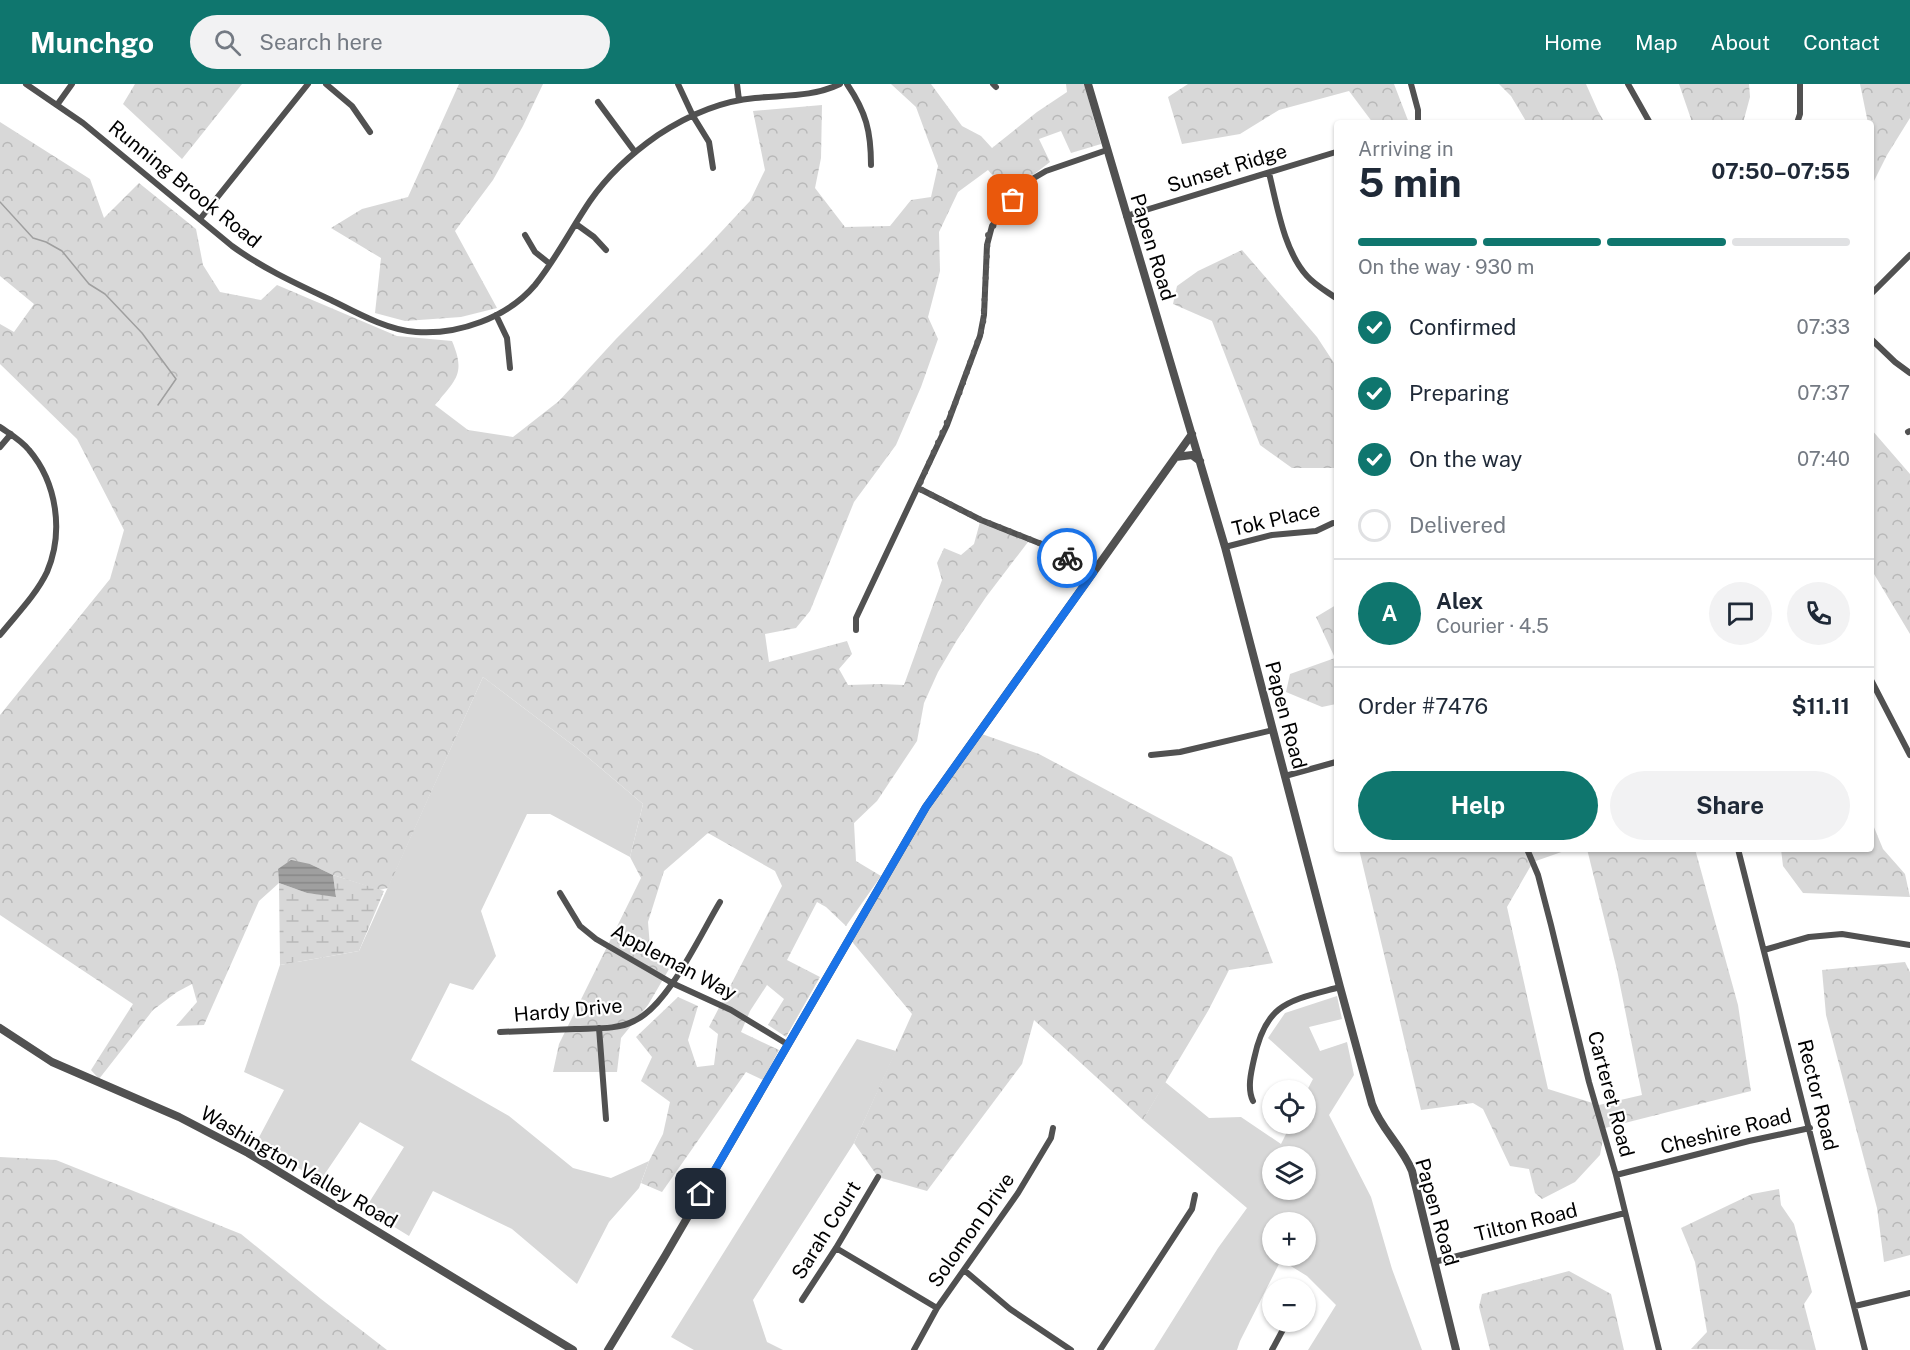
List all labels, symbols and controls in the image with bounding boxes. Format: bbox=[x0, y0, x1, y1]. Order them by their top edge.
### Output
search box bbox=[190, 15, 610, 69]
text: Munchgo bbox=[30, 26, 154, 59]
icon: search bbox=[211, 26, 244, 59]
text: Search here bbox=[259, 29, 383, 55]
text: Home bbox=[1544, 30, 1602, 55]
text: Map bbox=[1635, 30, 1678, 55]
text: About bbox=[1711, 30, 1770, 55]
text: Contact bbox=[1803, 30, 1880, 55]
street label: Running Brook Road bbox=[104, 115, 266, 253]
text: Arriving in bbox=[1358, 137, 1453, 161]
street label: Sunset Ridge bbox=[1164, 138, 1290, 198]
text: 07:50–07:55 bbox=[1711, 158, 1850, 184]
text: 5 min bbox=[1358, 160, 1462, 206]
pin bbox=[987, 174, 1038, 225]
icon: bag bbox=[996, 183, 1029, 216]
street label: Papen Road bbox=[1125, 191, 1181, 303]
text: On the way · 930 m bbox=[1358, 255, 1534, 279]
icon: check bbox=[1358, 311, 1391, 344]
text: Confirmed bbox=[1409, 314, 1516, 340]
text: 07:33 bbox=[1797, 315, 1850, 339]
icon: check bbox=[1358, 377, 1391, 410]
text: Preparing bbox=[1409, 380, 1510, 406]
text: 07:37 bbox=[1797, 381, 1850, 405]
icon: check bbox=[1358, 443, 1391, 476]
text: On the way bbox=[1409, 446, 1522, 472]
text: 07:40 bbox=[1797, 447, 1850, 471]
street label: Tok Place bbox=[1230, 497, 1322, 541]
text: Delivered bbox=[1409, 512, 1506, 538]
courier bbox=[1037, 528, 1097, 588]
icon: bike bbox=[1051, 542, 1084, 575]
button: chat bbox=[1709, 582, 1772, 645]
button: phone bbox=[1787, 582, 1850, 645]
text: Alex bbox=[1436, 588, 1483, 614]
text: A bbox=[1382, 600, 1397, 626]
text: Courier · 4.5 bbox=[1436, 614, 1549, 638]
street label: Papen Road bbox=[1260, 658, 1312, 772]
text: Order #7476 bbox=[1358, 693, 1488, 719]
text: $11.11 bbox=[1791, 693, 1850, 719]
button: Help bbox=[1358, 771, 1598, 840]
button: Share bbox=[1610, 771, 1850, 840]
street label: Appleman Way bbox=[607, 919, 741, 1005]
street label: Hardy Drive bbox=[513, 993, 623, 1027]
street label: Carteret Road bbox=[1583, 1028, 1639, 1160]
street label: Rector Road bbox=[1793, 1037, 1843, 1153]
map controls bbox=[1262, 1080, 1316, 1332]
button: locate bbox=[1262, 1080, 1316, 1134]
street label: Washington Valley Road bbox=[196, 1101, 402, 1233]
street label: Cheshire Road bbox=[1658, 1103, 1794, 1159]
button: layers bbox=[1262, 1146, 1316, 1200]
street label: Papen Road bbox=[1410, 1156, 1464, 1268]
pin bbox=[675, 1168, 726, 1219]
street label: Solomon Drive bbox=[923, 1168, 1019, 1292]
street label: Sarah Court bbox=[786, 1176, 866, 1284]
icon: home bbox=[684, 1177, 717, 1210]
street label: Tilton Road bbox=[1472, 1198, 1580, 1246]
button: + bbox=[1262, 1212, 1316, 1266]
button: − bbox=[1262, 1278, 1316, 1332]

